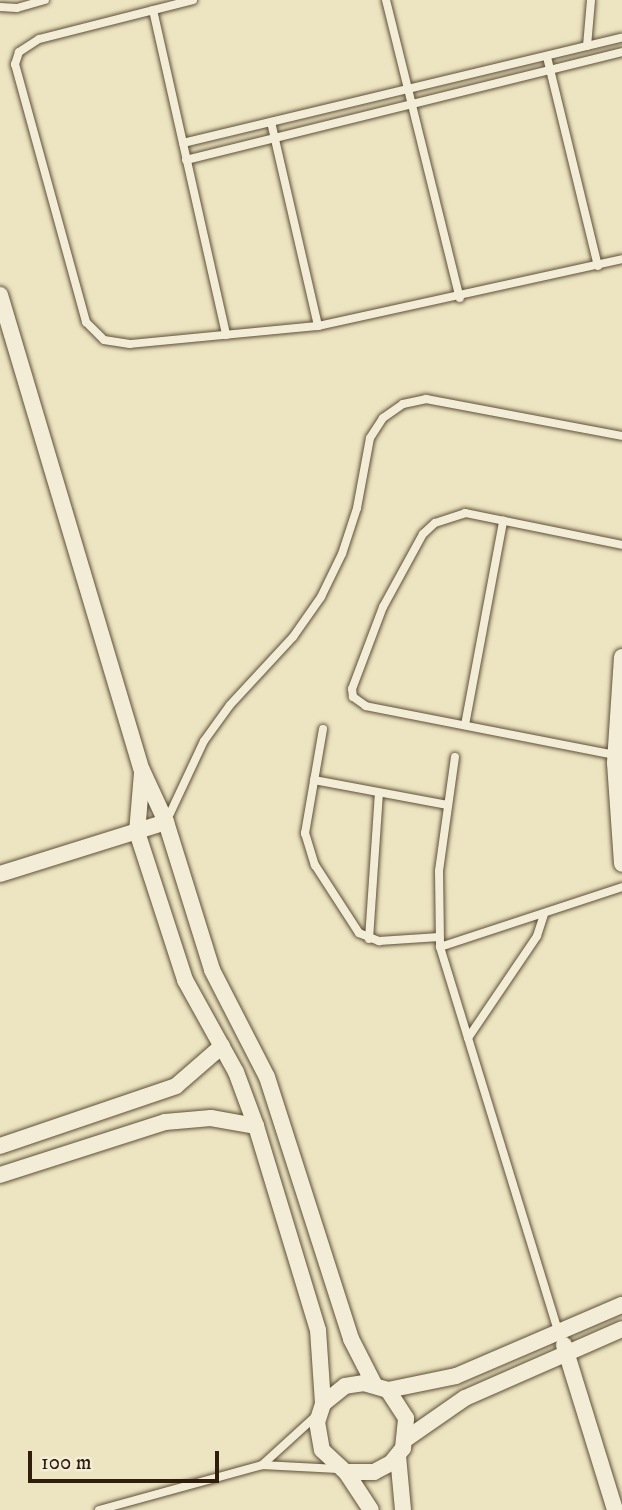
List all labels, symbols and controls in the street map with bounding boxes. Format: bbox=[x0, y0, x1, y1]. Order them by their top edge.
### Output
scale bar bbox=[32, 1436, 222, 1480]
text: 100 m bbox=[41, 1450, 92, 1476]

